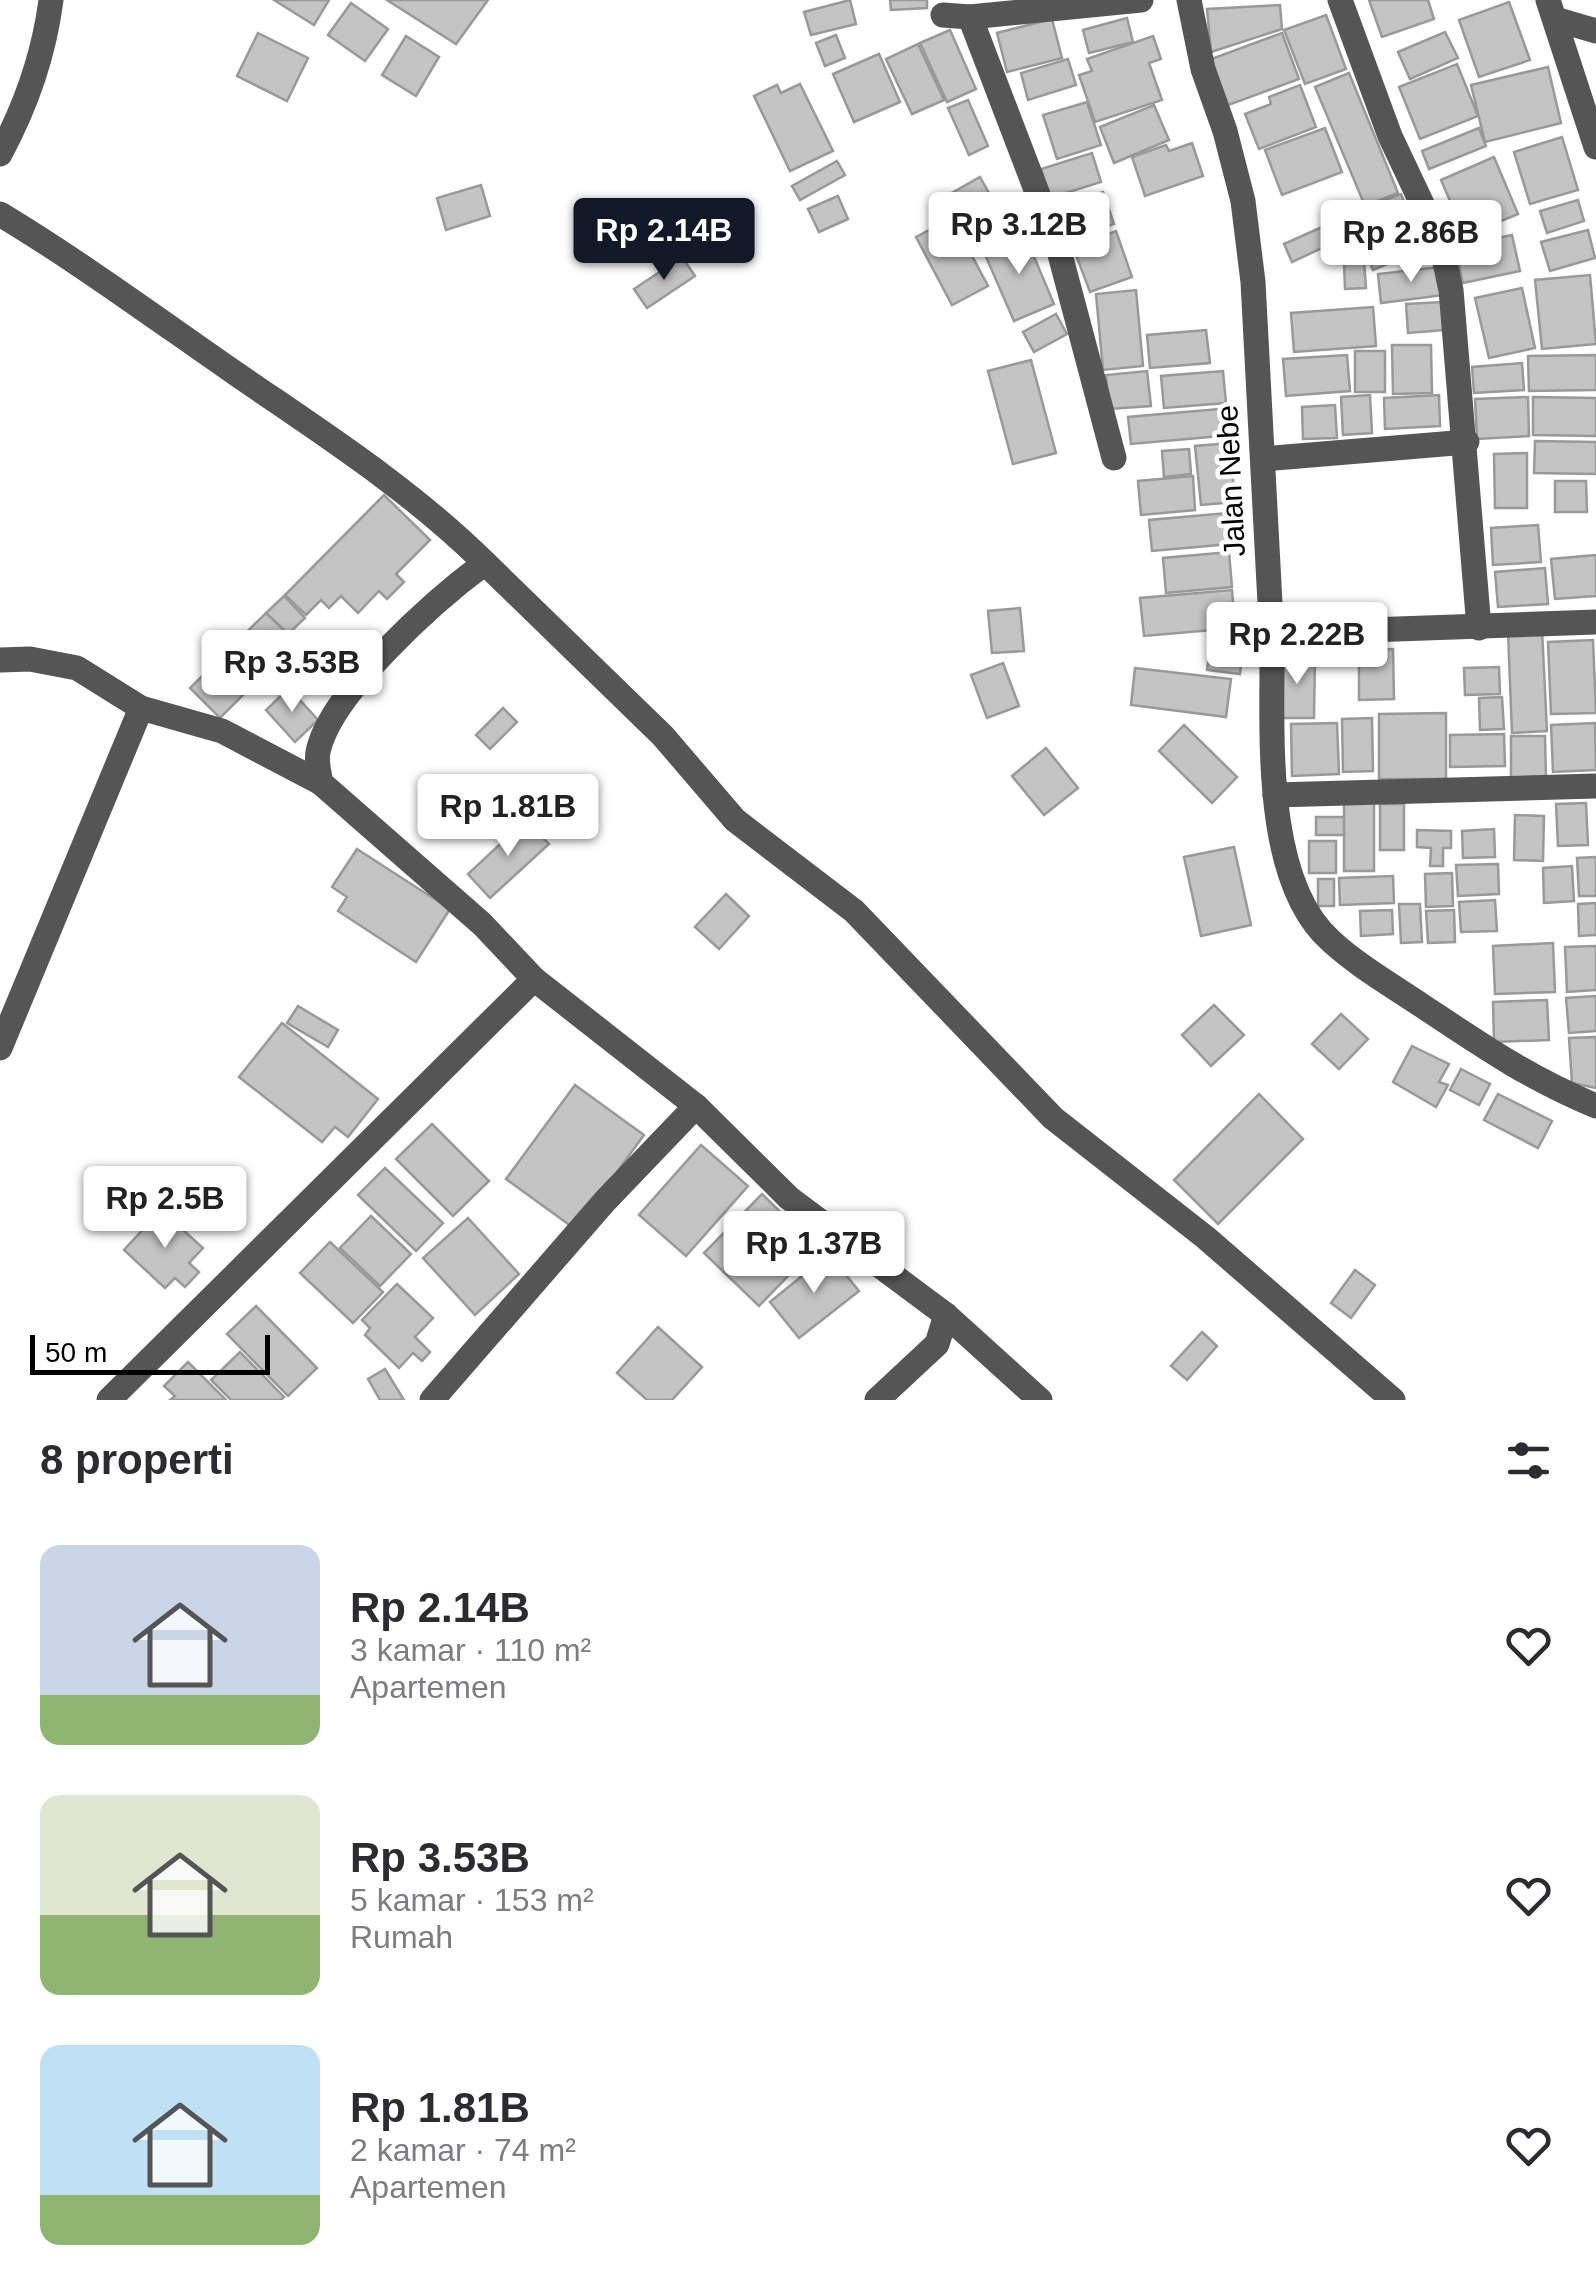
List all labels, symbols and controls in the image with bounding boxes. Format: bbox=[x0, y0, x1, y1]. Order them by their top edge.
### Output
pin: Rp 3.12B bbox=[916, 192, 1122, 277]
pin: Rp 2.14B bbox=[561, 198, 767, 283]
pin: Rp 2.86B bbox=[1308, 200, 1514, 285]
text: Rp 3.12B bbox=[951, 206, 1087, 242]
text: Rp 2.14B bbox=[596, 212, 732, 248]
text: Rp 2.86B bbox=[1343, 214, 1479, 250]
street label: Jalan Nebe bbox=[1210, 404, 1251, 558]
pin: Rp 2.22B bbox=[1194, 602, 1400, 687]
text: Rp 2.22B bbox=[1229, 616, 1365, 652]
pin: Rp 3.53B bbox=[189, 630, 395, 715]
text: Rp 3.53B bbox=[224, 644, 360, 680]
pin: Rp 1.81B bbox=[405, 774, 611, 859]
text: Rp 1.81B bbox=[440, 788, 576, 824]
pin: Rp 2.5B bbox=[73, 1166, 257, 1251]
text: Rp 2.5B bbox=[105, 1180, 225, 1216]
pin: Rp 1.37B bbox=[711, 1211, 917, 1296]
text: Rp 1.37B bbox=[746, 1225, 882, 1261]
scale bar bbox=[30, 1330, 270, 1374]
text: 50 m bbox=[45, 1337, 107, 1368]
icon: filters bbox=[1501, 1433, 1556, 1488]
text: 8 properti bbox=[40, 1436, 234, 1483]
text: Rp 2.14B bbox=[350, 1584, 530, 1631]
icon: home bbox=[120, 1585, 240, 1705]
icon: heart bbox=[1501, 1618, 1556, 1673]
text: 3 kamar · 110 m² bbox=[350, 1632, 591, 1668]
text: Apartemen bbox=[350, 1669, 507, 1705]
text: Rp 3.53B bbox=[350, 1834, 530, 1881]
icon: home bbox=[120, 1835, 240, 1955]
icon: heart bbox=[1501, 1868, 1556, 1923]
text: 5 kamar · 153 m² bbox=[350, 1882, 594, 1918]
text: Rumah bbox=[350, 1919, 453, 1955]
text: Rp 1.81B bbox=[350, 2084, 530, 2131]
icon: home bbox=[120, 2085, 240, 2205]
icon: heart bbox=[1501, 2118, 1556, 2173]
text: 2 kamar · 74 m² bbox=[350, 2132, 576, 2168]
text: Apartemen bbox=[350, 2169, 507, 2205]

